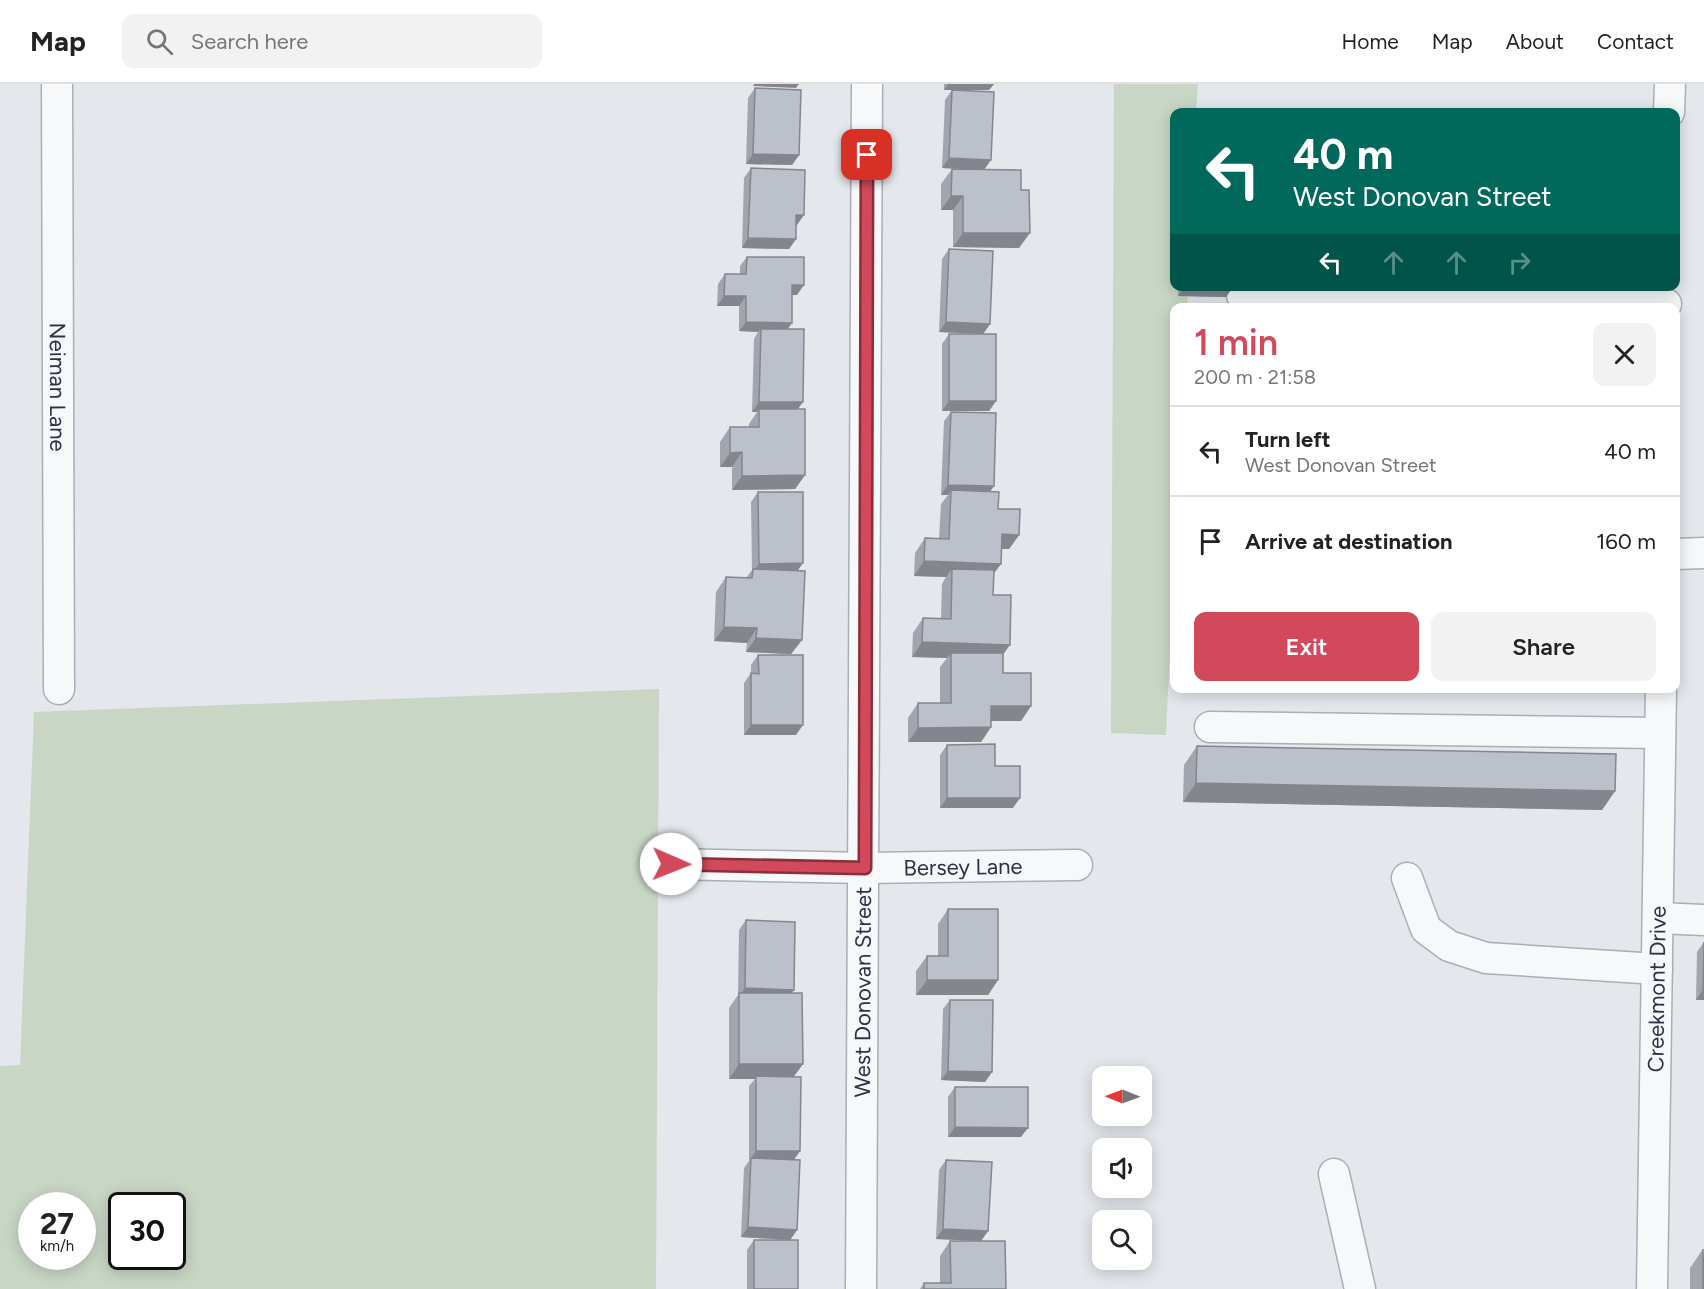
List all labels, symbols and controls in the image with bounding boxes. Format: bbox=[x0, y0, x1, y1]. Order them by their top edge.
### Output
search box bbox=[122, 14, 542, 68]
text: Map bbox=[30, 24, 86, 58]
icon: search bbox=[143, 25, 176, 58]
text: Search here bbox=[191, 28, 308, 55]
text: Home bbox=[1342, 29, 1399, 54]
text: Map bbox=[1432, 29, 1473, 54]
text: About bbox=[1506, 29, 1564, 54]
text: Contact bbox=[1597, 29, 1674, 54]
pin bbox=[841, 129, 892, 180]
text: 40 m bbox=[1293, 129, 1393, 180]
icon: left bbox=[1194, 132, 1272, 210]
icon: arrive bbox=[850, 138, 883, 171]
text: West Donovan Street bbox=[1293, 180, 1551, 213]
icon: left bbox=[1314, 246, 1347, 279]
icon: ahead bbox=[1377, 246, 1410, 279]
icon: ahead bbox=[1440, 246, 1473, 279]
icon: right bbox=[1503, 246, 1536, 279]
text: 1 min bbox=[1194, 321, 1278, 364]
street label: Neiman Lane bbox=[44, 323, 72, 451]
button: close bbox=[1593, 323, 1656, 386]
text: 200 m · 21:58 bbox=[1194, 365, 1316, 389]
text: Turn left bbox=[1245, 426, 1331, 453]
icon: left bbox=[1194, 435, 1227, 468]
text: 40 m bbox=[1604, 438, 1656, 465]
text: West Donovan Street bbox=[1245, 453, 1436, 477]
icon: arrive bbox=[1194, 525, 1227, 558]
text: Arrive at destination bbox=[1245, 528, 1453, 555]
text: 160 m bbox=[1596, 528, 1656, 555]
button: Exit bbox=[1194, 612, 1419, 681]
button: Share bbox=[1431, 612, 1656, 681]
position arrow bbox=[639, 832, 703, 896]
street label: Bersey Lane bbox=[903, 852, 1023, 881]
street label: West Donovan Street bbox=[848, 887, 877, 1097]
street label: Creekmont Drive bbox=[1642, 906, 1671, 1072]
north arrow bbox=[1092, 1066, 1152, 1126]
map controls bbox=[1092, 1066, 1152, 1270]
button: sound bbox=[1092, 1138, 1152, 1198]
speed limit sign: 30 bbox=[108, 1192, 186, 1270]
text: 27 bbox=[40, 1205, 74, 1242]
button: search bbox=[1092, 1210, 1152, 1270]
text: km/h bbox=[40, 1237, 74, 1255]

